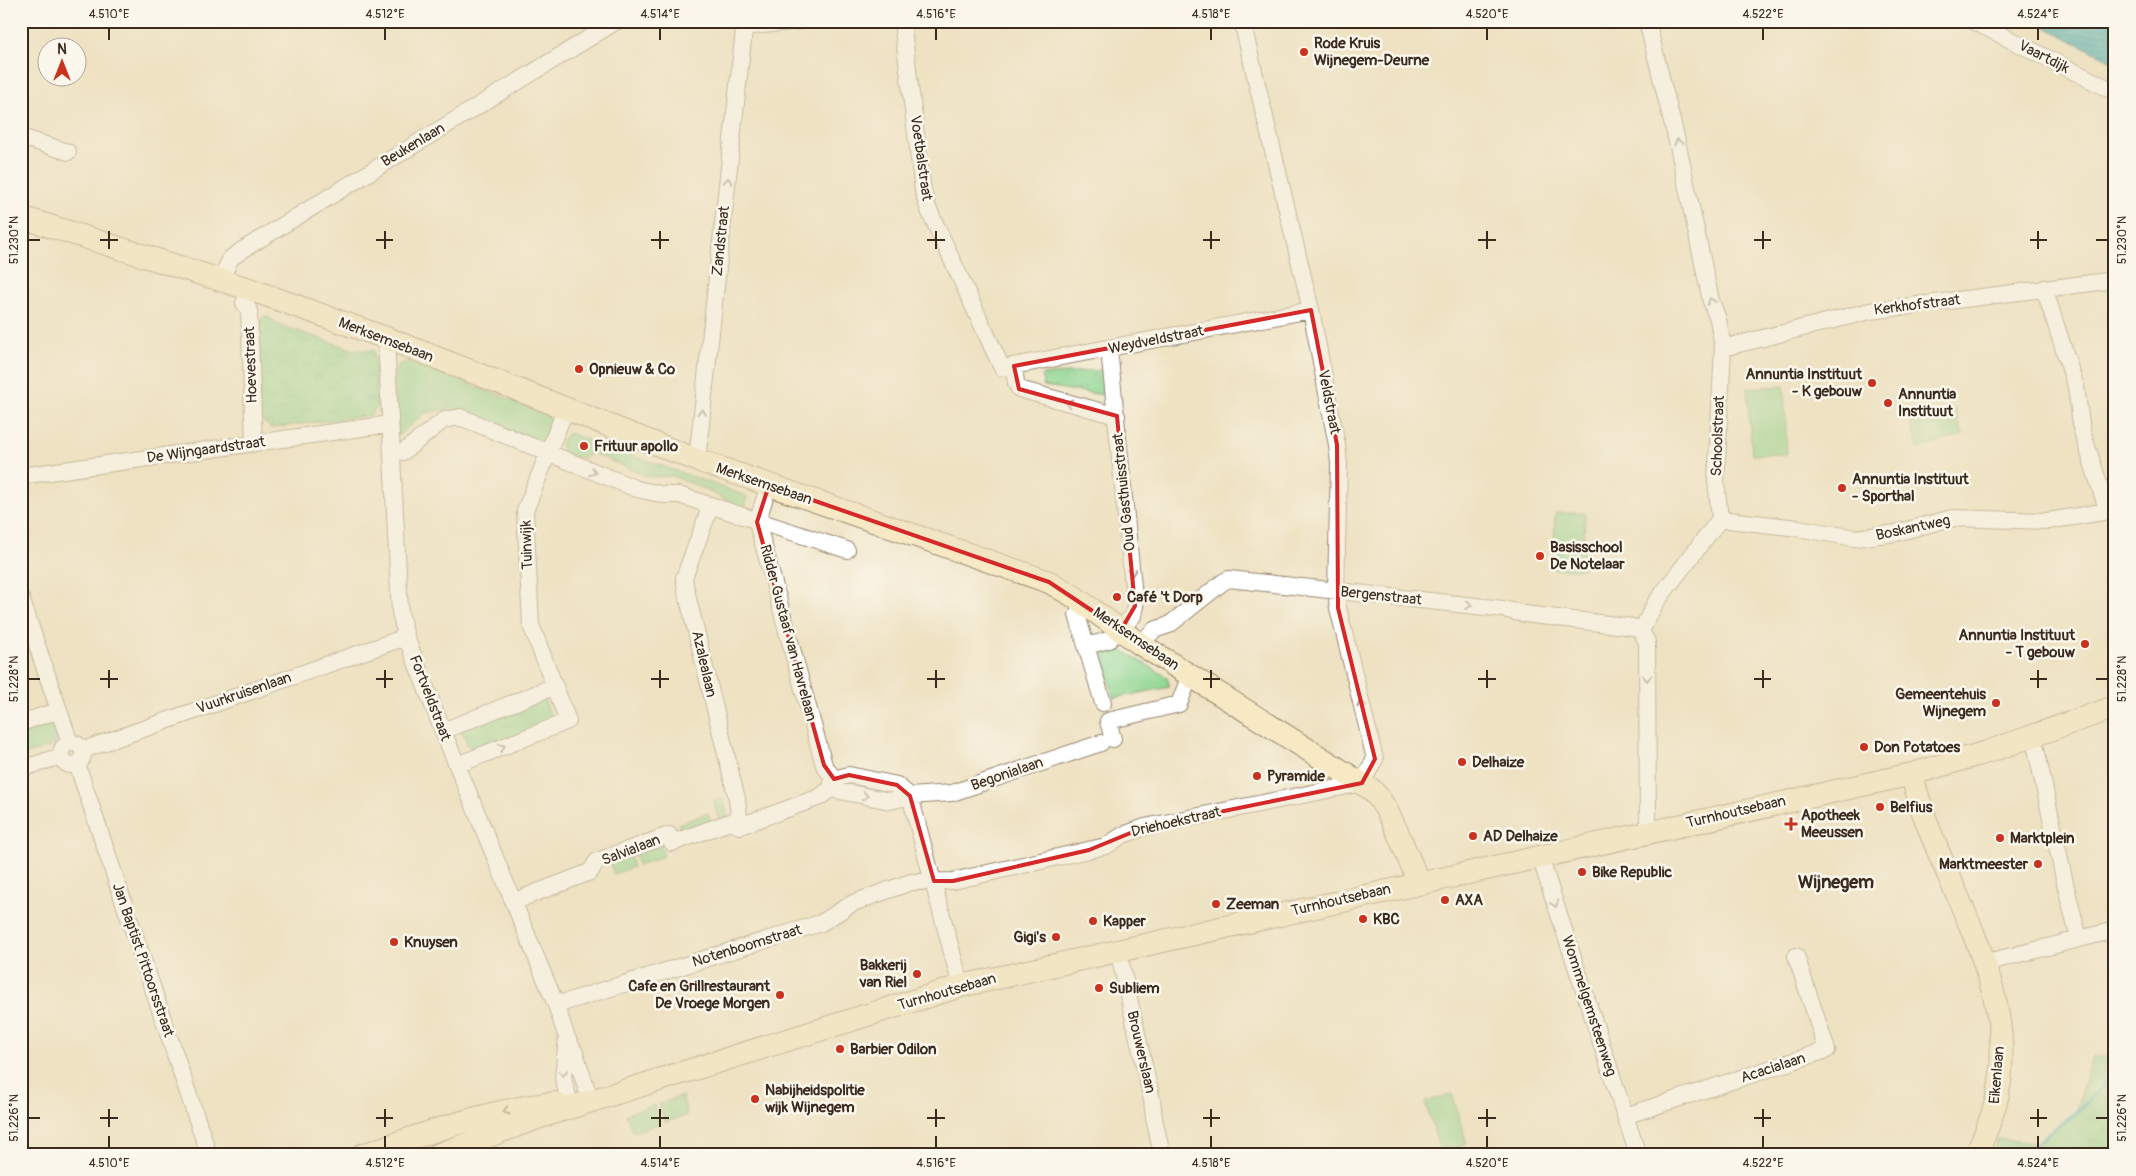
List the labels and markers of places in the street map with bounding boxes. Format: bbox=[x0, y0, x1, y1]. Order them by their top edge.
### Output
place label: Rode Kruis Wijnegem-Deurne bbox=[1314, 34, 1430, 70]
marker: Rode Kruis Wijnegem-Deurne bbox=[1298, 46, 1310, 58]
place label: Opnieuw & Co bbox=[589, 360, 675, 379]
marker: Opnieuw & Co bbox=[573, 363, 585, 375]
place label: Annuntia Instituut - K gebouw bbox=[1745, 365, 1863, 401]
marker: Annuntia Instituut - K gebouw bbox=[1866, 377, 1878, 389]
place label: Annuntia Instituut bbox=[1898, 385, 1956, 421]
marker: Annuntia Instituut bbox=[1882, 397, 1894, 409]
place label: Frituur apollo bbox=[594, 437, 678, 456]
marker: Frituur apollo bbox=[578, 440, 590, 452]
place label: Annuntia Instituut - Sporthal bbox=[1852, 470, 1970, 506]
marker: Annuntia Instituut - Sporthal bbox=[1836, 482, 1848, 494]
place label: Basisschool De Notelaar bbox=[1550, 538, 1625, 574]
marker: Basisschool De Notelaar bbox=[1534, 550, 1546, 562]
place label: Café 't Dorp bbox=[1127, 588, 1203, 607]
marker: Café 't Dorp bbox=[1111, 591, 1123, 603]
place label: Annuntia Instituut - T gebouw bbox=[1958, 626, 2076, 662]
marker: Annuntia Instituut - T gebouw bbox=[2079, 638, 2091, 650]
place label: Gemeentehuis Wijnegem bbox=[1895, 685, 1986, 721]
marker: Gemeentehuis Wijnegem bbox=[1990, 697, 2002, 709]
place label: Don Potatoes bbox=[1874, 738, 1960, 757]
marker: Don Potatoes bbox=[1858, 741, 1870, 753]
place label: Delhaize bbox=[1472, 753, 1525, 772]
marker: Delhaize bbox=[1456, 756, 1468, 768]
place label: Pyramide bbox=[1267, 767, 1326, 786]
marker: Pyramide bbox=[1251, 770, 1263, 782]
place label: Belfius bbox=[1890, 798, 1933, 817]
marker: Belfius bbox=[1874, 801, 1886, 813]
place label: Apotheek Meeussen bbox=[1801, 806, 1864, 842]
marker: Apotheek Meeussen bbox=[1785, 818, 1797, 830]
place label: AD Delhaize bbox=[1483, 827, 1558, 846]
place label: Marktplein bbox=[2010, 829, 2075, 848]
marker: AD Delhaize bbox=[1467, 830, 1479, 842]
marker: Marktplein bbox=[1994, 832, 2006, 844]
place label: Marktmeester bbox=[1939, 855, 2029, 874]
marker: Marktmeester bbox=[2032, 858, 2044, 870]
place label: Bike Republic bbox=[1592, 863, 1672, 882]
marker: Bike Republic bbox=[1576, 866, 1588, 878]
place label: AXA bbox=[1455, 891, 1483, 910]
marker: AXA bbox=[1439, 894, 1451, 906]
place label: Zeeman bbox=[1226, 895, 1280, 914]
marker: Zeeman bbox=[1210, 898, 1222, 910]
place label: KBC bbox=[1373, 910, 1400, 929]
place label: Kapper bbox=[1103, 912, 1147, 931]
marker: KBC bbox=[1357, 913, 1369, 925]
marker: Kapper bbox=[1087, 915, 1099, 927]
place label: Gigi's bbox=[1013, 928, 1046, 947]
marker: Gigi's bbox=[1050, 931, 1062, 943]
place label: Knuysen bbox=[404, 933, 458, 952]
marker: Knuysen bbox=[388, 936, 400, 948]
place label: Bakkerij van Riel bbox=[859, 956, 907, 992]
marker: Bakkerij van Riel bbox=[911, 968, 923, 980]
place label: Cafe en Grillrestaurant De Vroege Morgen bbox=[628, 977, 771, 1013]
place label: Subliem bbox=[1109, 979, 1159, 998]
marker: Subliem bbox=[1093, 982, 1105, 994]
marker: Cafe en Grillrestaurant De Vroege Morgen bbox=[774, 989, 786, 1001]
place label: Barbier Odilon bbox=[850, 1040, 937, 1059]
marker: Barbier Odilon bbox=[834, 1043, 846, 1055]
place label: Nabijheidspolitie wijk Wijnegem bbox=[765, 1081, 865, 1117]
marker: Nabijheidspolitie wijk Wijnegem bbox=[749, 1093, 761, 1105]

